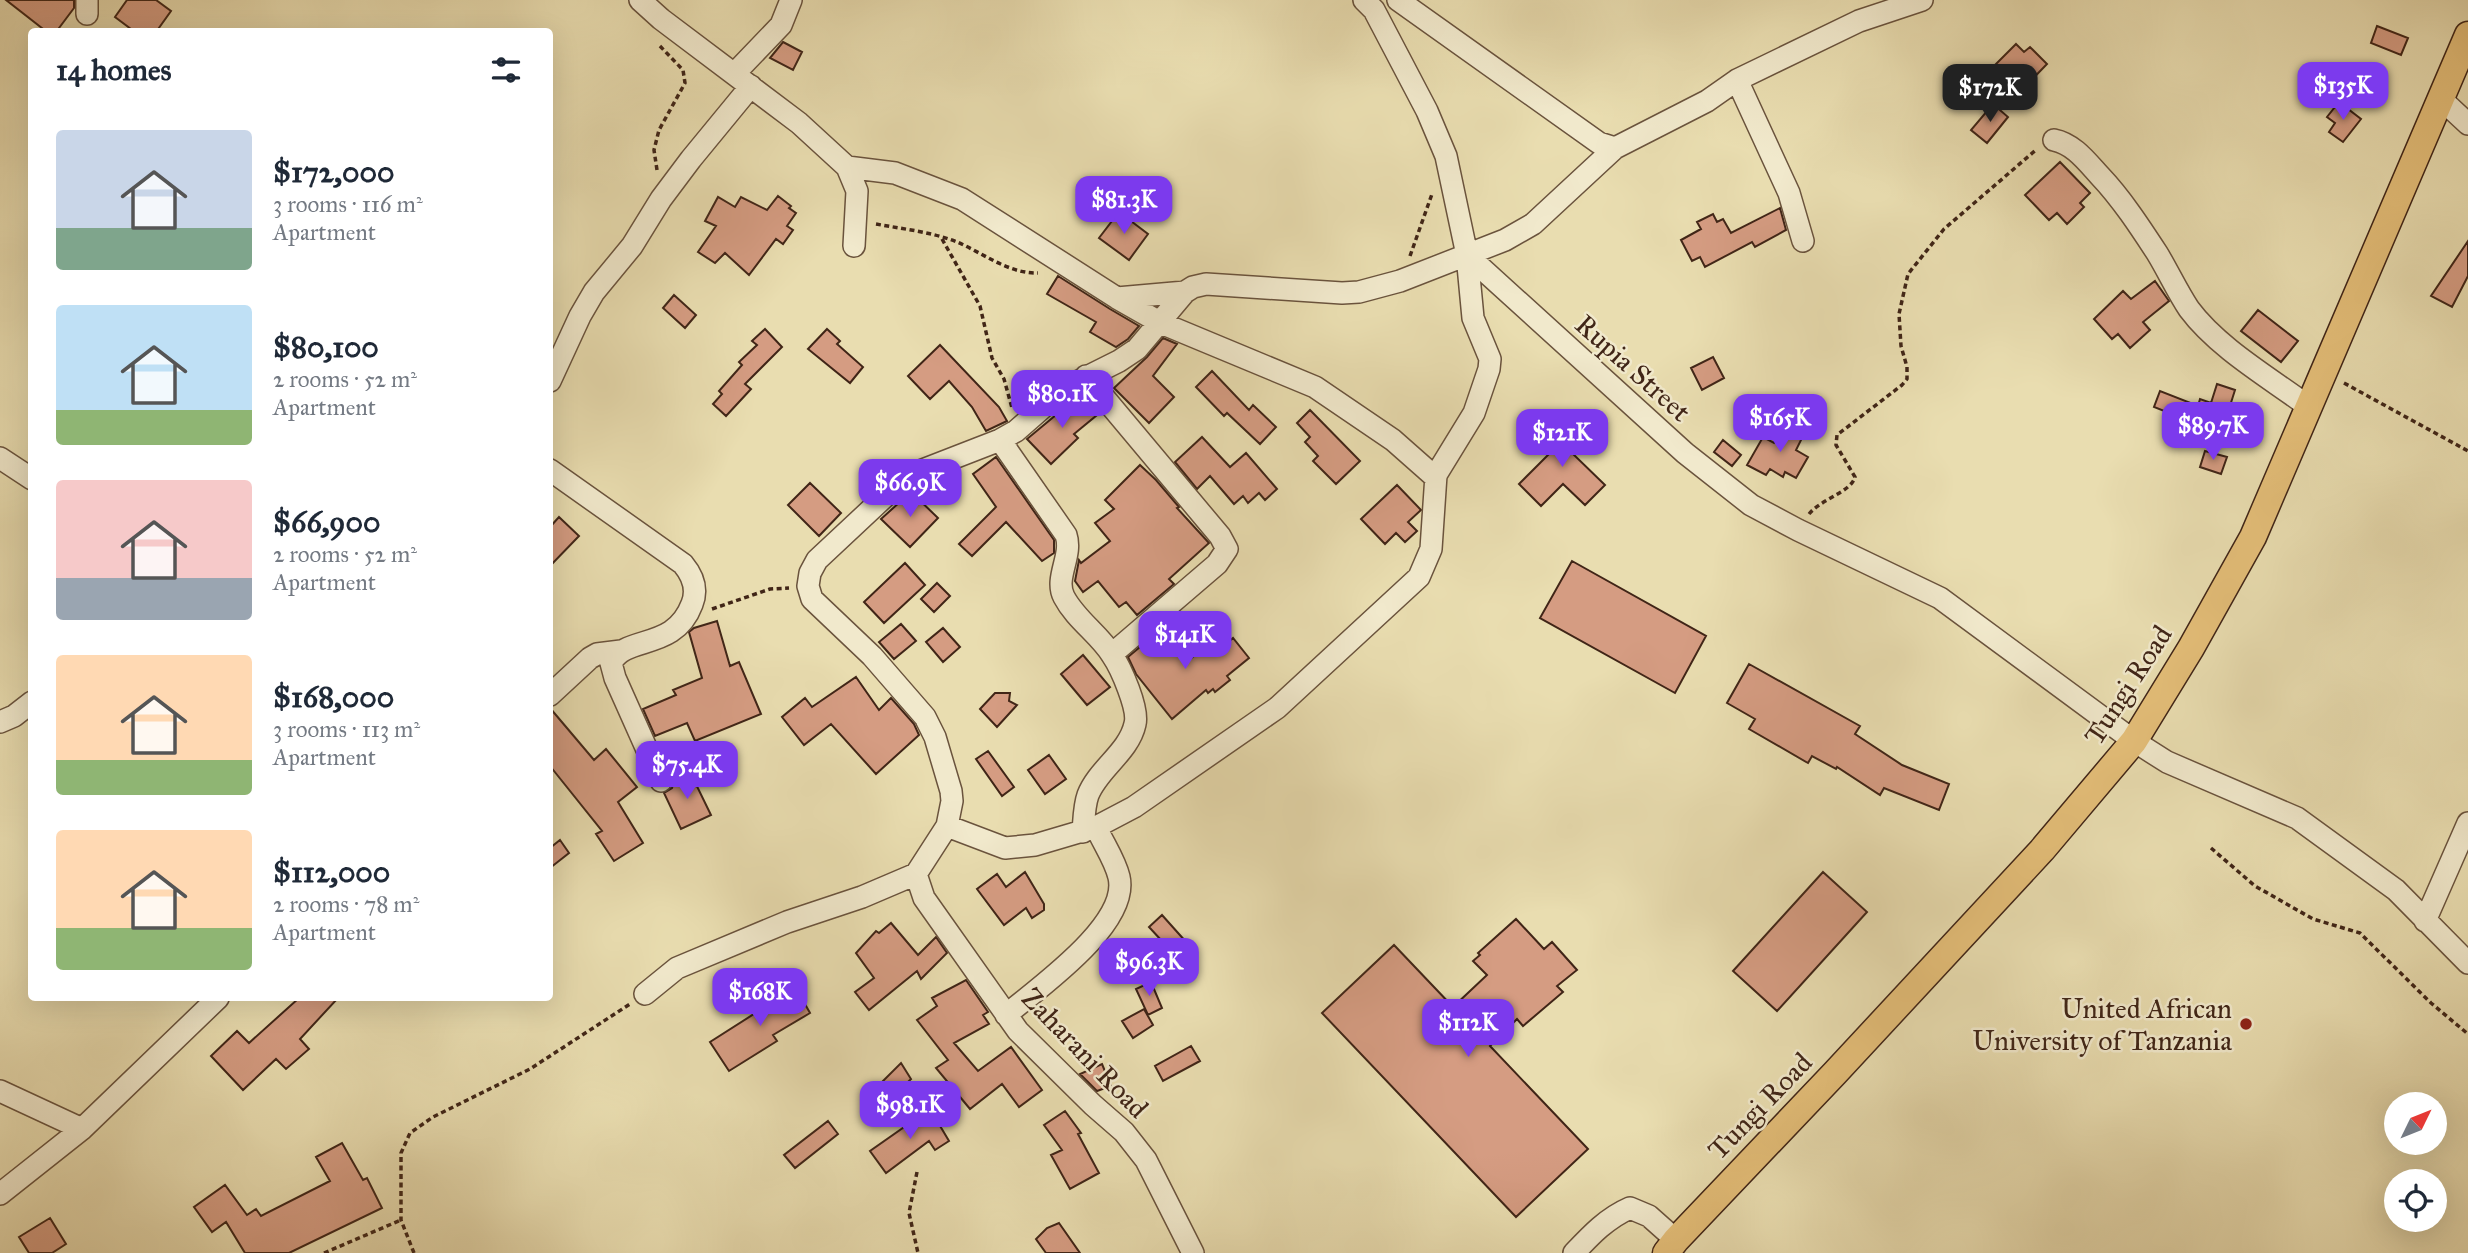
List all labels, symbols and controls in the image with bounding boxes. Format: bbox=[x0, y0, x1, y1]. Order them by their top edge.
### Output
icon: filters bbox=[487, 51, 525, 89]
text: 14 homes bbox=[56, 52, 171, 88]
pin: $135K bbox=[2294, 62, 2392, 122]
pin: $172K bbox=[1941, 64, 2039, 124]
text: $135K bbox=[2313, 71, 2373, 99]
text: $172K bbox=[1959, 73, 2021, 101]
text: $172,000 bbox=[273, 154, 394, 190]
icon: home bbox=[112, 158, 196, 242]
pin: $81.3K bbox=[1067, 176, 1181, 236]
text: $81.3K bbox=[1091, 185, 1157, 213]
text: 3 rooms · 116 m² bbox=[273, 190, 423, 218]
text: Apartment bbox=[273, 218, 376, 246]
street label: Rupia Street bbox=[1568, 307, 1698, 429]
text: $80,100 bbox=[273, 329, 379, 365]
icon: home bbox=[112, 333, 196, 417]
text: 2 rooms · 52 m² bbox=[273, 365, 417, 393]
pin: $80.1K bbox=[1005, 370, 1119, 430]
text: $80.1K bbox=[1027, 379, 1097, 407]
text: Apartment bbox=[273, 393, 376, 421]
pin: $165K bbox=[1731, 394, 1829, 454]
pin: $89.7K bbox=[2156, 402, 2270, 462]
text: $165K bbox=[1749, 403, 1811, 431]
pin: $121K bbox=[1513, 410, 1611, 469]
text: $89.7K bbox=[2178, 411, 2248, 439]
text: $121K bbox=[1532, 418, 1592, 446]
pin: $66.9K bbox=[853, 460, 967, 519]
text: $66.9K bbox=[875, 468, 945, 496]
text: $66,900 bbox=[273, 504, 380, 540]
icon: home bbox=[112, 508, 196, 592]
text: 2 rooms · 52 m² bbox=[273, 540, 417, 568]
text: Apartment bbox=[273, 568, 376, 596]
pin: $141K bbox=[1136, 612, 1234, 671]
street label: Tungi Road bbox=[2076, 619, 2180, 751]
text: $141K bbox=[1154, 620, 1216, 648]
text: $168,000 bbox=[273, 679, 394, 715]
icon: home bbox=[112, 683, 196, 767]
text: 3 rooms · 113 m² bbox=[273, 715, 420, 743]
pin: $75.4K bbox=[630, 742, 744, 801]
text: Apartment bbox=[273, 743, 376, 771]
text: $75.4K bbox=[652, 750, 722, 778]
text: $112,000 bbox=[273, 854, 390, 890]
icon: home bbox=[112, 858, 196, 942]
text: 2 rooms · 78 m² bbox=[273, 890, 419, 918]
text: Apartment bbox=[273, 918, 376, 946]
pin: $96.3K bbox=[1092, 939, 1206, 998]
text: $96.3K bbox=[1115, 947, 1183, 975]
pin: $168K bbox=[711, 968, 809, 1028]
text: $168K bbox=[728, 977, 792, 1005]
street label: Zaharani Road bbox=[1014, 981, 1156, 1125]
place label: United African University of Tanzania bbox=[1972, 991, 2232, 1058]
pin: $112K bbox=[1419, 1000, 1517, 1059]
text: $112K bbox=[1438, 1008, 1498, 1036]
marker: United African University of Tanzania bbox=[2238, 1016, 2254, 1032]
street label: Tungi Road bbox=[1700, 1045, 1820, 1167]
pin: $98.1K bbox=[853, 1082, 967, 1141]
text: $98.1K bbox=[876, 1090, 944, 1118]
north arrow bbox=[2384, 1092, 2446, 1155]
map controls bbox=[2384, 1092, 2447, 1232]
button: locate bbox=[2384, 1169, 2447, 1232]

